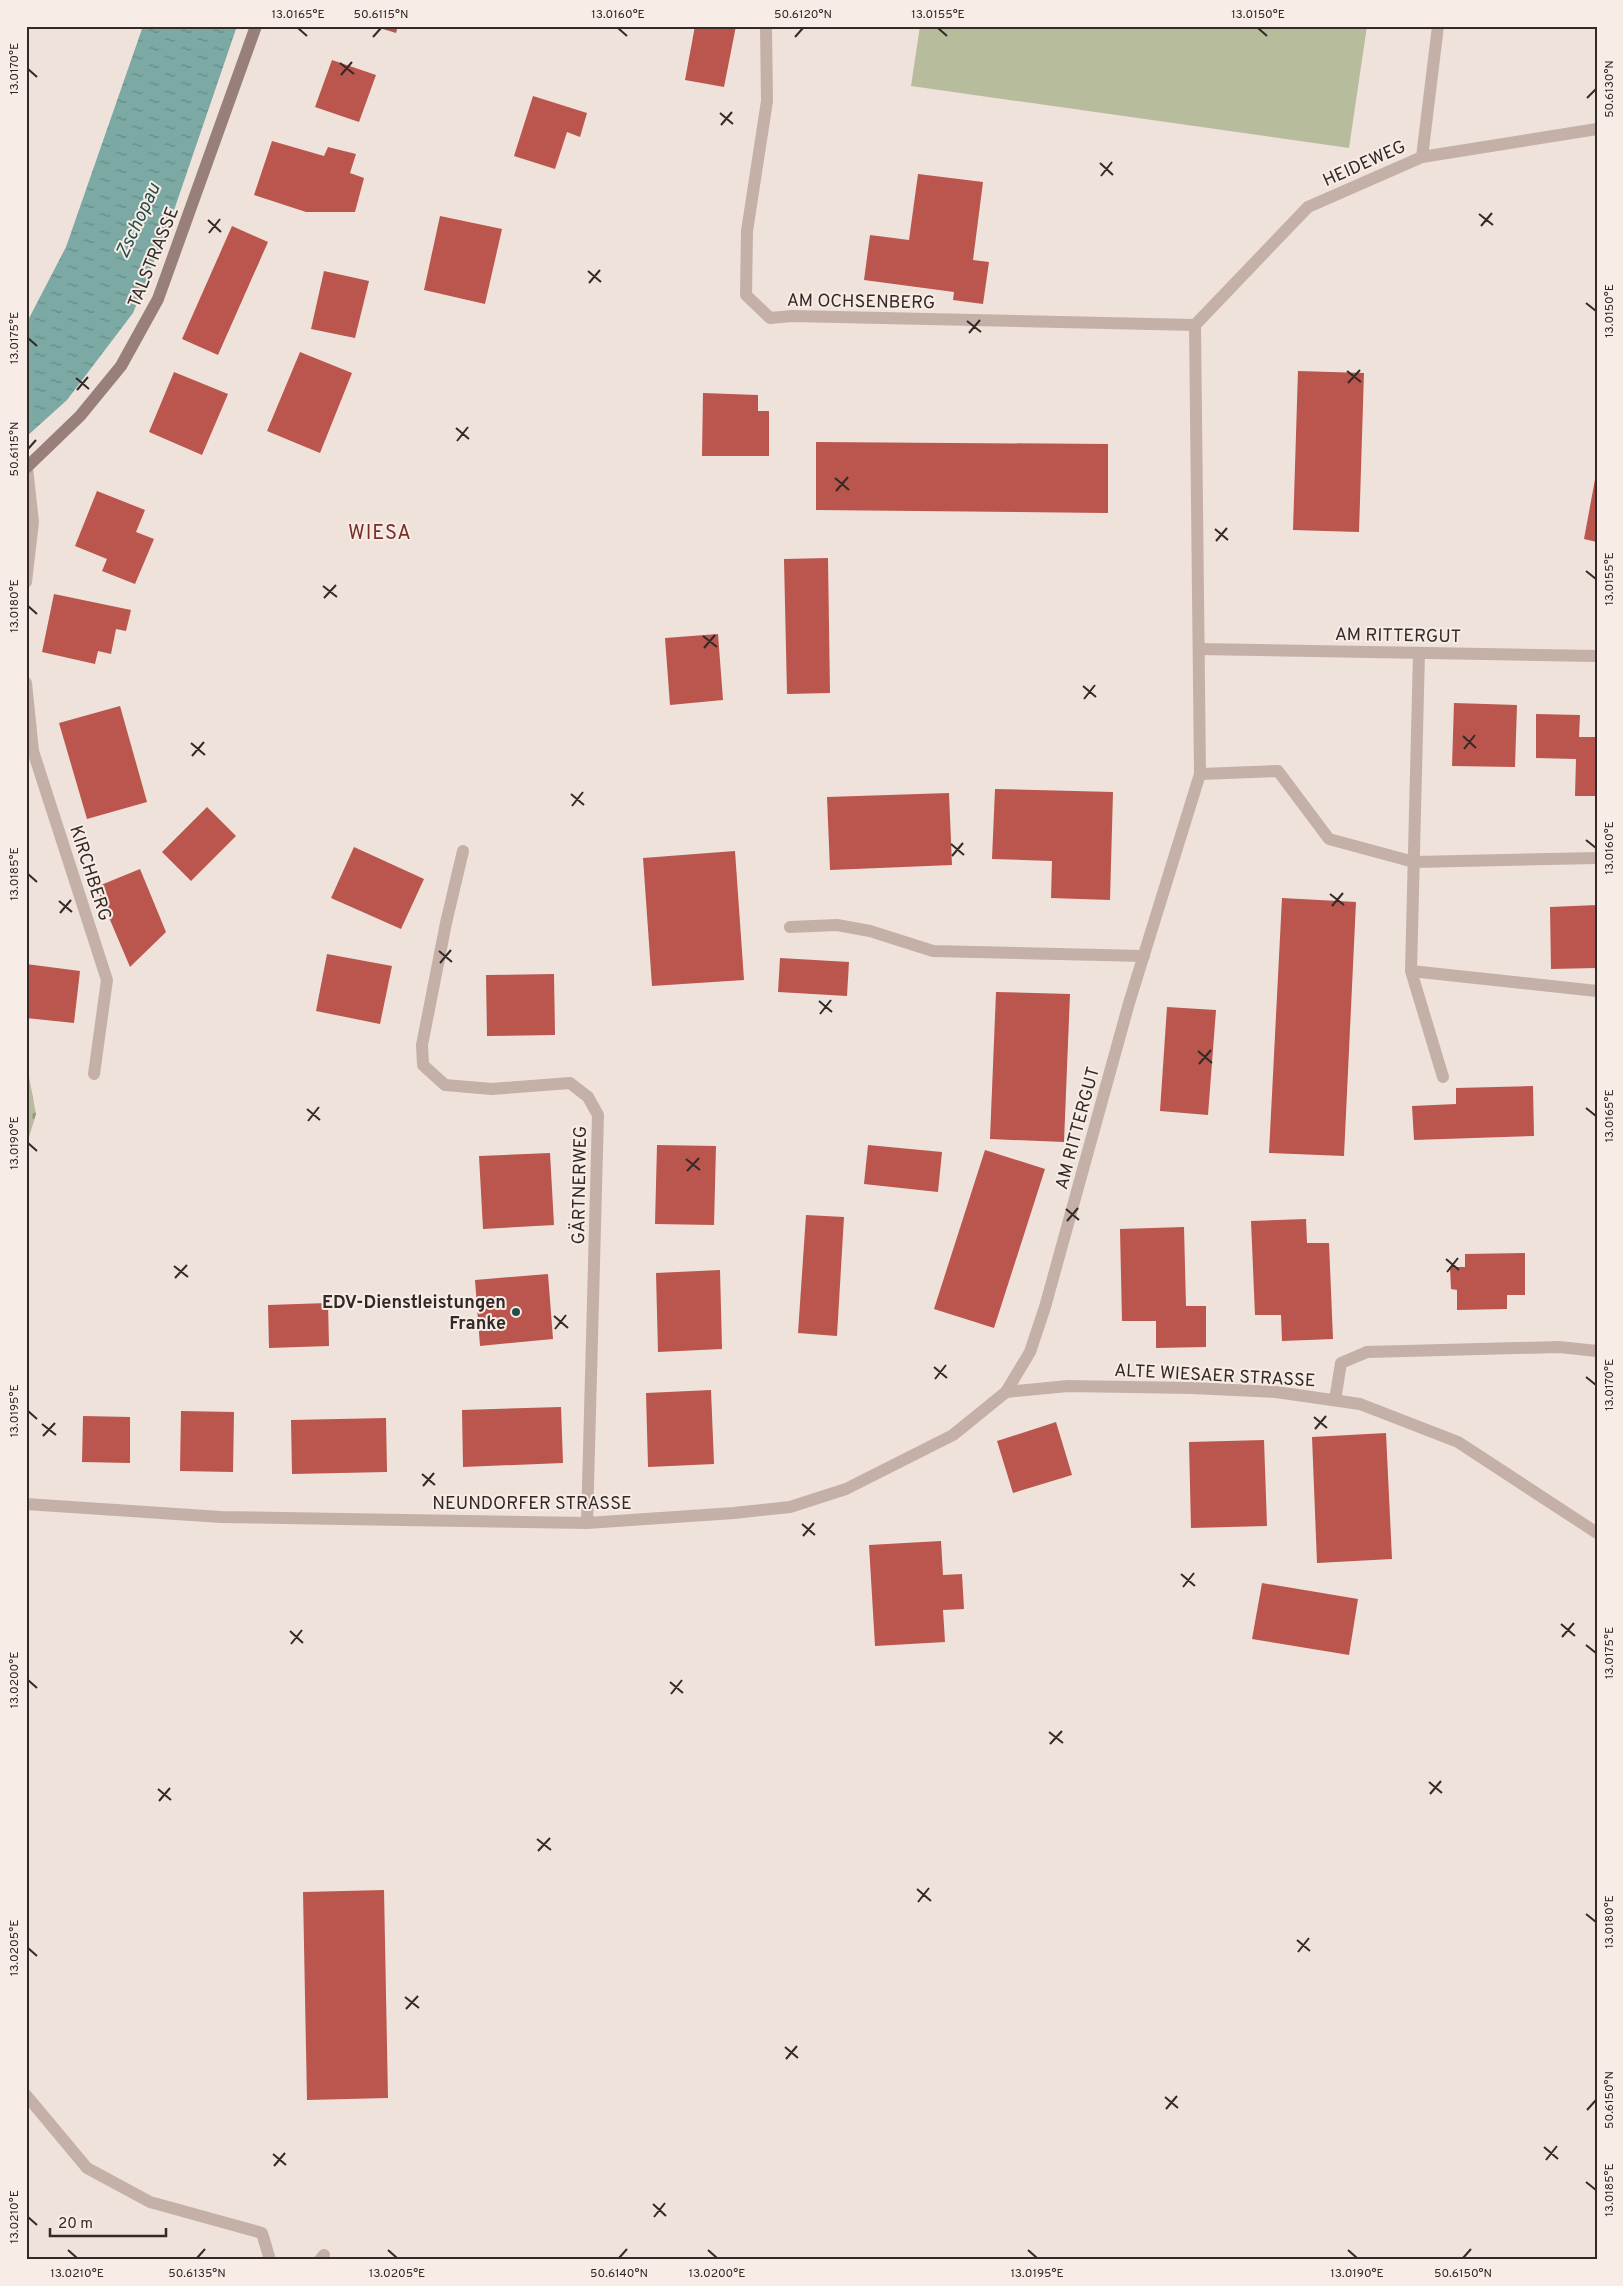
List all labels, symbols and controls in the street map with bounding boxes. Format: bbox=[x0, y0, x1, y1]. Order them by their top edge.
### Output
text: 13.0165°E bbox=[271, 7, 325, 23]
text: 50.6115°N bbox=[354, 7, 408, 23]
text: 13.0160°E bbox=[591, 7, 645, 23]
text: 50.6120°N bbox=[774, 7, 832, 23]
text: 13.0155°E bbox=[911, 7, 965, 23]
text: 13.0150°E bbox=[1231, 7, 1285, 23]
text: 13.0170°E bbox=[7, 43, 23, 95]
text: 50.6130°N bbox=[1602, 60, 1618, 118]
street label: HEIDEWEG bbox=[1319, 136, 1410, 193]
water label: Zschopau bbox=[111, 179, 167, 262]
street label: TALSTRASSE bbox=[124, 204, 185, 311]
text: 13.0150°E bbox=[1602, 284, 1618, 338]
street label: AM OCHSENBERG bbox=[787, 290, 935, 315]
text: 13.0175°E bbox=[7, 312, 23, 364]
text: 50.6115°N bbox=[7, 422, 23, 476]
district label: WIESA bbox=[348, 521, 412, 547]
text: 13.0155°E bbox=[1602, 552, 1618, 606]
text: 13.0180°E bbox=[7, 579, 23, 633]
street label: AM RITTERGUT bbox=[1335, 624, 1461, 649]
text: 13.0160°E bbox=[1602, 821, 1618, 875]
street label: KIRCHBERG bbox=[63, 823, 116, 924]
text: 13.0185°E bbox=[7, 847, 23, 901]
street label: AM RITTERGUT bbox=[1051, 1064, 1106, 1192]
text: 13.0165°E bbox=[1602, 1089, 1618, 1143]
text: 13.0190°E bbox=[7, 1116, 23, 1170]
street label: GÄRTNERWEG bbox=[566, 1125, 593, 1245]
place label: EDV-Dienstleistungen Franke bbox=[322, 1292, 506, 1336]
marker: EDV-Dienstleistungen Franke bbox=[510, 1306, 522, 1318]
text: 13.0170°E bbox=[1602, 1359, 1618, 1411]
street label: ALTE WIESAER STRASSE bbox=[1114, 1360, 1316, 1393]
text: 13.0195°E bbox=[7, 1384, 23, 1438]
street label: NEUNDORFER STRASSE bbox=[432, 1493, 632, 1516]
text: 13.0175°E bbox=[1602, 1627, 1618, 1679]
text: 13.0200°E bbox=[7, 1652, 23, 1708]
text: 13.0180°E bbox=[1602, 1895, 1618, 1949]
text: 13.0205°E bbox=[7, 1920, 23, 1976]
text: 50.6150°N bbox=[1602, 2071, 1618, 2129]
text: 13.0185°E bbox=[1602, 2163, 1618, 2217]
text: 13.0210°E bbox=[7, 2190, 23, 2244]
scale bar bbox=[50, 2206, 166, 2238]
text: 20 m bbox=[58, 2215, 93, 2234]
text: 13.0210°E bbox=[50, 2266, 104, 2282]
text: 50.6135°N bbox=[168, 2266, 226, 2282]
text: 13.0205°E bbox=[369, 2266, 425, 2282]
text: 50.6140°N bbox=[590, 2266, 648, 2282]
text: 13.0200°E bbox=[689, 2266, 745, 2282]
text: 13.0195°E bbox=[1010, 2266, 1064, 2282]
text: 13.0190°E bbox=[1330, 2266, 1384, 2282]
text: 50.6150°N bbox=[1434, 2266, 1492, 2282]

